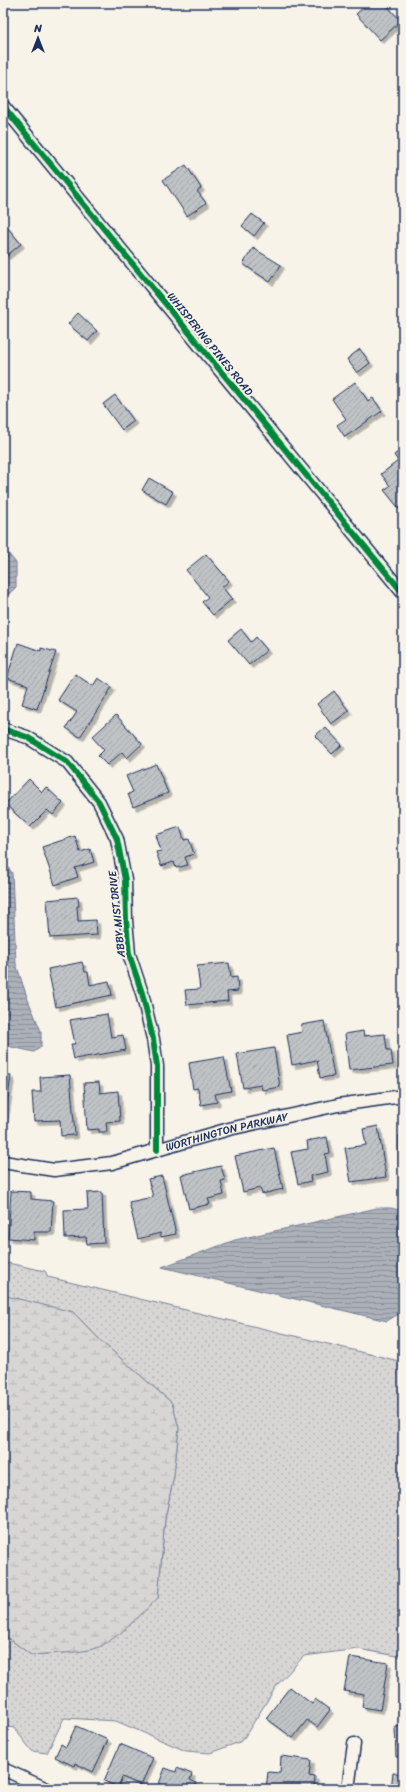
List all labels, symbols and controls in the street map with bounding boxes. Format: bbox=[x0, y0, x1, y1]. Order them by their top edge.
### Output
north arrow bbox=[18, 18, 58, 58]
text: N bbox=[33, 19, 42, 38]
street label: WHISPERING PINES ROAD bbox=[162, 288, 258, 400]
street label: ABBY MIST DRIVE bbox=[103, 869, 131, 959]
street label: WORTHINGTON PARKWAY bbox=[163, 1107, 291, 1157]

